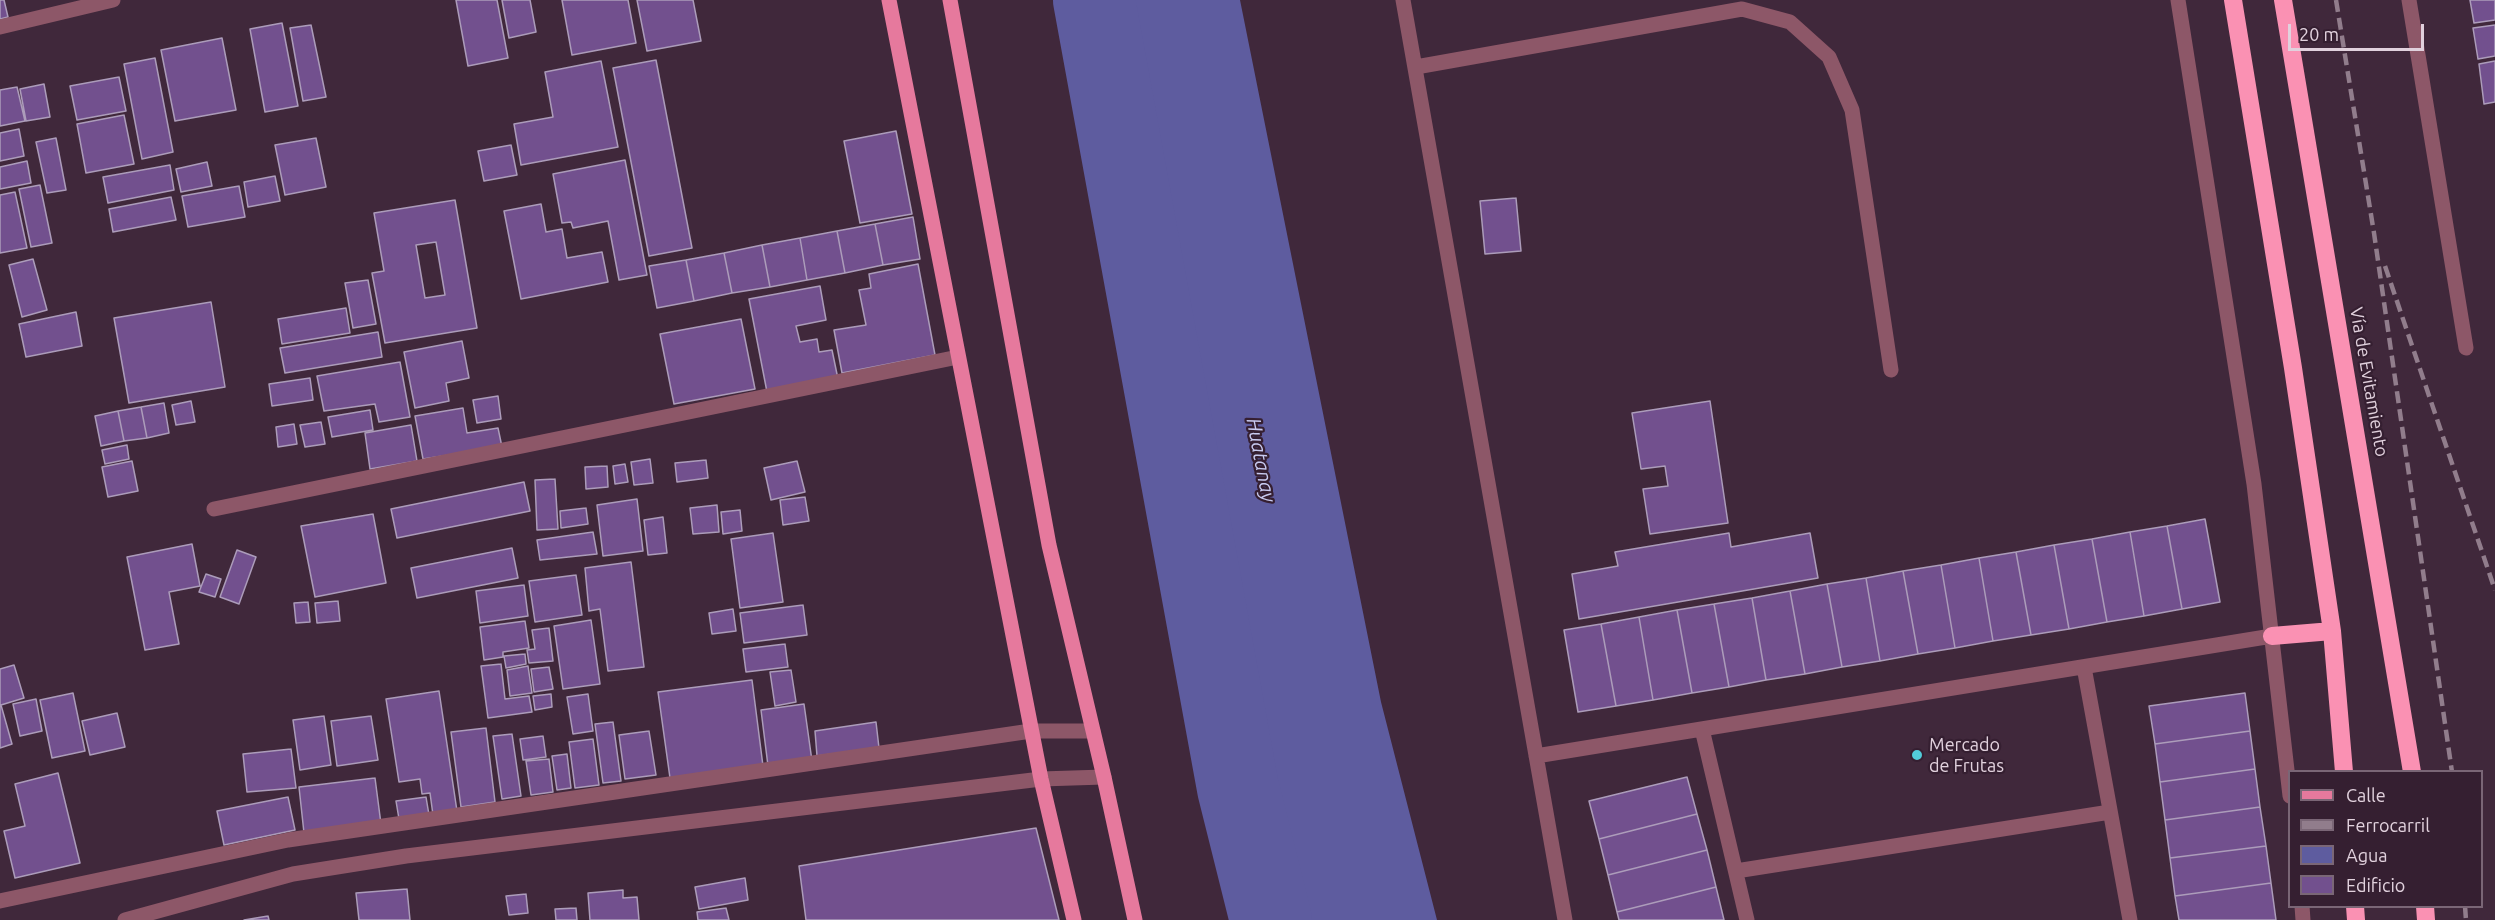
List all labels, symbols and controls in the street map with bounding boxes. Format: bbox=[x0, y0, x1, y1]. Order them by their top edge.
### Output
scale bar bbox=[2291, 12, 2428, 50]
text: 20 m bbox=[2299, 24, 2339, 44]
street label: Vía de Evitamiento bbox=[2345, 306, 2393, 458]
water label: Huatanay bbox=[1241, 416, 1281, 504]
place label: Mercado de Frutas bbox=[1929, 734, 2004, 777]
marker: Mercado de Frutas bbox=[1910, 748, 1924, 762]
legend bbox=[2288, 770, 2483, 908]
text: Calle bbox=[2346, 785, 2386, 805]
text: Ferrocarril bbox=[2346, 815, 2430, 835]
text: Agua bbox=[2346, 845, 2388, 865]
text: Edificio bbox=[2346, 875, 2405, 895]

